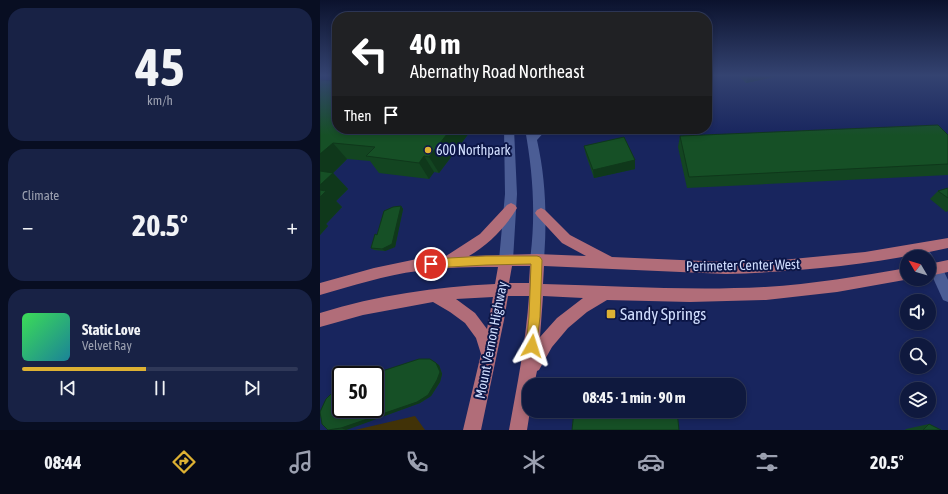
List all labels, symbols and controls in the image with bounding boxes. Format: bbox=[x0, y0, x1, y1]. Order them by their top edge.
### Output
icon: left bbox=[344, 28, 396, 80]
text: 40 m bbox=[410, 28, 460, 60]
text: 45 bbox=[136, 37, 184, 97]
text: Abernathy Road Northeast bbox=[410, 61, 585, 82]
text: km/h bbox=[147, 93, 173, 108]
icon: arrive bbox=[380, 104, 402, 126]
text: Then bbox=[344, 107, 372, 124]
place label: 600 Northpark bbox=[436, 142, 511, 158]
marker: 600 Northpark bbox=[423, 145, 433, 155]
text: Climate bbox=[22, 188, 59, 203]
text: 20.5° bbox=[132, 208, 188, 242]
text: − bbox=[22, 213, 33, 239]
text: + bbox=[287, 213, 298, 239]
pin bbox=[414, 247, 448, 281]
north arrow bbox=[900, 250, 936, 286]
map controls bbox=[900, 250, 936, 418]
icon: arrive bbox=[420, 253, 442, 275]
street label: Perimeter Center West bbox=[686, 256, 800, 274]
street label: Mount Vernon Highway bbox=[472, 280, 510, 400]
button: sound bbox=[900, 294, 936, 330]
place label: Sandy Springs bbox=[620, 304, 706, 324]
marker: Sandy Springs bbox=[605, 308, 617, 320]
text: Static Love bbox=[82, 321, 141, 338]
position arrow bbox=[511, 325, 553, 367]
text: Velvet Ray bbox=[82, 338, 132, 353]
button: search bbox=[900, 338, 936, 374]
speed limit sign: 50 bbox=[332, 366, 384, 418]
icon: previous bbox=[57, 377, 79, 399]
icon: pause bbox=[149, 377, 171, 399]
icon: next bbox=[241, 377, 263, 399]
button: layers bbox=[900, 382, 936, 418]
text: 08:45 · 1 min · 90 m bbox=[582, 389, 686, 406]
icon: directions bbox=[170, 448, 198, 476]
icon: music bbox=[287, 448, 315, 476]
icon: phone bbox=[403, 448, 431, 476]
icon: climate bbox=[520, 448, 548, 476]
icon: car bbox=[637, 448, 665, 476]
icon: filters bbox=[753, 448, 781, 476]
text: 08:44 bbox=[44, 452, 81, 473]
text: 20.5° bbox=[870, 452, 904, 473]

